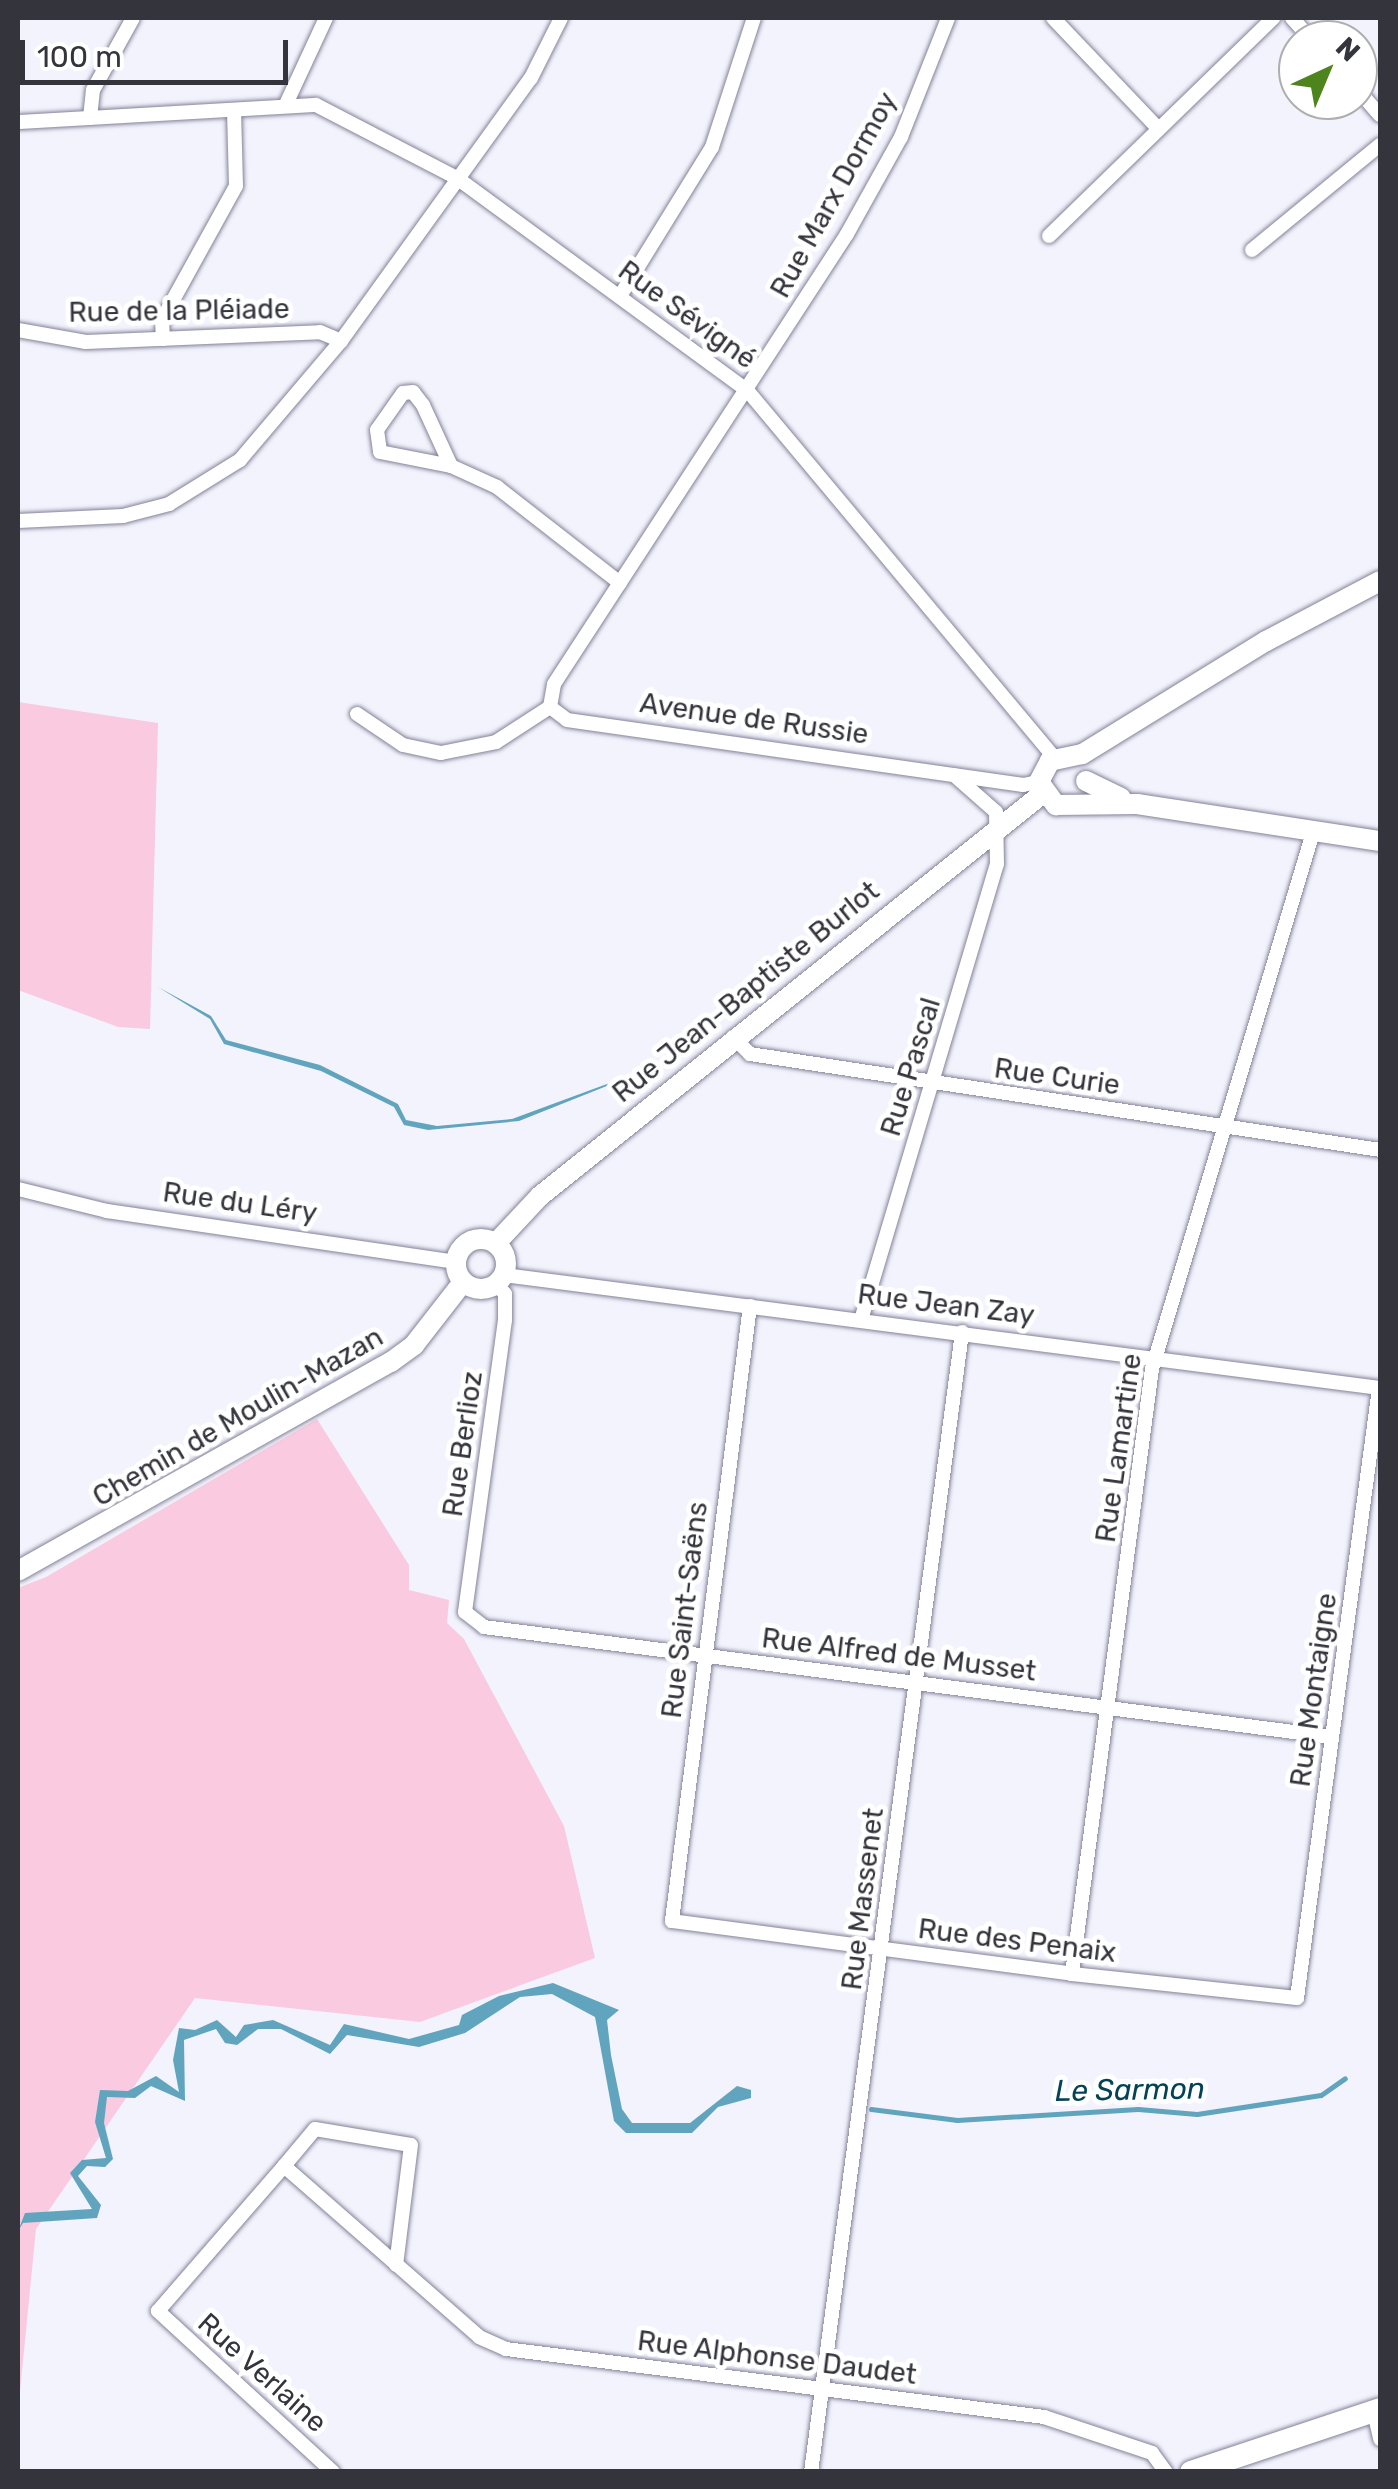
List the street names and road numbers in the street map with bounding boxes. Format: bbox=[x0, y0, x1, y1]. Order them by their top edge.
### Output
street label: Rue Marx Dormoy bbox=[764, 86, 904, 304]
street label: Rue Sévigné bbox=[612, 254, 762, 376]
street label: Rue de la Pléiade bbox=[68, 292, 290, 330]
street label: Avenue de Russie bbox=[638, 686, 870, 752]
street label: Rue Jean-Baptiste Burlot bbox=[606, 874, 886, 1110]
street label: Rue Pascal bbox=[874, 994, 948, 1140]
street label: Rue Curie bbox=[992, 1052, 1122, 1102]
street label: Rue du Léry bbox=[161, 1176, 319, 1230]
street label: Rue Jean Zay bbox=[856, 1277, 1036, 1333]
street label: Chemin de Moulin-Mazan bbox=[87, 1320, 389, 1514]
street label: Rue Lamartine bbox=[1089, 1351, 1149, 1545]
street label: Rue Berlioz bbox=[436, 1369, 490, 1519]
street label: Rue Saint-Saëns bbox=[655, 1500, 715, 1720]
street label: Rue Montaigne bbox=[1284, 1591, 1344, 1789]
street label: Rue Alfred de Musset bbox=[759, 1621, 1039, 1689]
street label: Rue Massenet bbox=[835, 1806, 891, 1992]
street label: Rue des Penaix bbox=[916, 1912, 1118, 1970]
street label: Rue Verlaine bbox=[190, 2306, 334, 2440]
street label: Rue Alphonse Daudet bbox=[635, 2324, 919, 2392]

